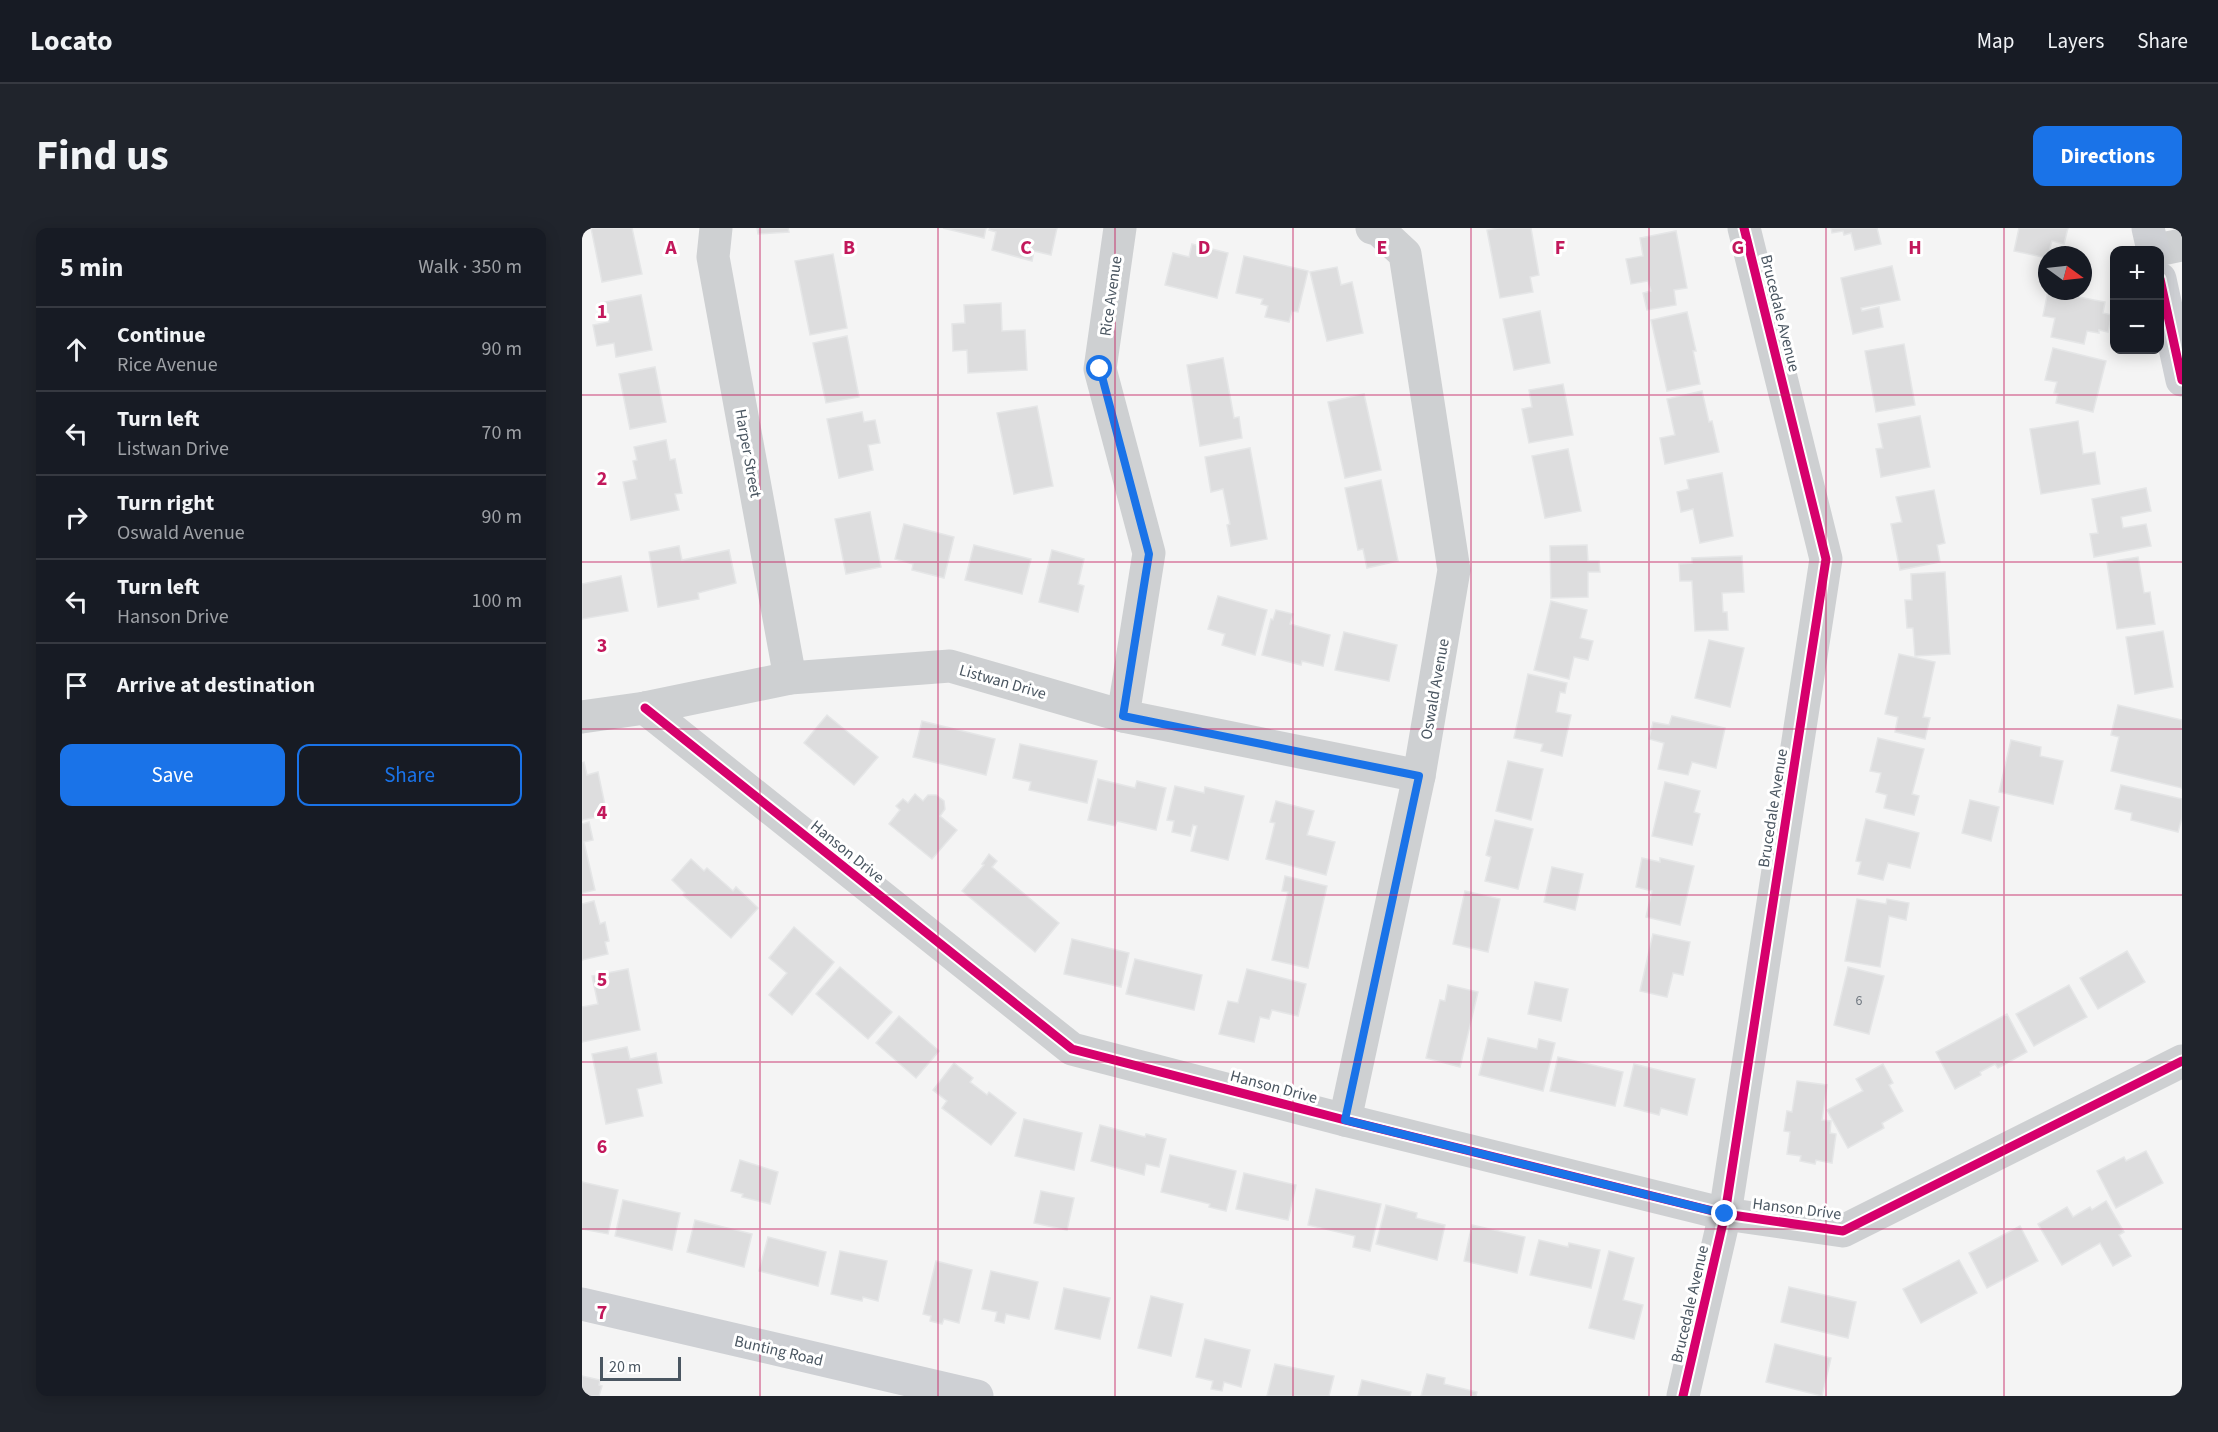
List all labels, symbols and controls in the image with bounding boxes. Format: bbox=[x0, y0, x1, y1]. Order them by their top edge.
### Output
text: Locato bbox=[30, 21, 112, 61]
text: Map bbox=[1977, 26, 2014, 56]
text: Layers bbox=[2047, 26, 2104, 56]
text: Share bbox=[2137, 26, 2188, 56]
text: Find us bbox=[36, 126, 169, 186]
button: Directions bbox=[2033, 126, 2182, 186]
text: A bbox=[664, 234, 677, 262]
text: B bbox=[843, 234, 855, 262]
text: C bbox=[1020, 234, 1032, 262]
text: D bbox=[1198, 234, 1210, 262]
text: E bbox=[1377, 234, 1387, 262]
text: F bbox=[1555, 234, 1565, 262]
text: G bbox=[1732, 234, 1744, 262]
text: H bbox=[1908, 234, 1922, 262]
north arrow bbox=[2038, 246, 2092, 300]
map controls bbox=[2110, 246, 2164, 354]
button: + bbox=[2110, 246, 2164, 300]
text: 5 min bbox=[60, 249, 123, 286]
street label: Brucedale Avenue bbox=[1755, 252, 1805, 374]
text: Walk · 350 m bbox=[418, 253, 522, 281]
street label: Rice Avenue bbox=[1094, 255, 1127, 338]
text: 1 bbox=[597, 298, 607, 326]
button: − bbox=[2110, 300, 2164, 354]
text: Continue bbox=[117, 319, 206, 351]
icon: ahead bbox=[60, 333, 93, 366]
text: 90 m bbox=[482, 335, 522, 363]
text: Rice Avenue bbox=[117, 351, 218, 379]
route start bbox=[1086, 355, 1112, 381]
text: Turn left bbox=[117, 403, 199, 435]
street label: Harper Street bbox=[729, 407, 767, 500]
icon: left bbox=[60, 417, 93, 450]
text: 70 m bbox=[482, 419, 522, 447]
text: Listwan Drive bbox=[117, 435, 229, 463]
text: 2 bbox=[597, 465, 607, 493]
text: Turn right bbox=[117, 487, 214, 519]
icon: right bbox=[60, 501, 93, 534]
text: 90 m bbox=[482, 503, 522, 531]
text: Oswald Avenue bbox=[117, 519, 245, 547]
text: Turn left bbox=[117, 571, 199, 603]
icon: left bbox=[60, 585, 93, 618]
text: 100 m bbox=[472, 587, 522, 615]
text: Hanson Drive bbox=[117, 603, 229, 631]
text: 3 bbox=[597, 632, 607, 660]
street label: Oswald Avenue bbox=[1415, 637, 1455, 741]
street label: Listwan Drive bbox=[957, 659, 1049, 705]
icon: arrive bbox=[60, 669, 93, 702]
text: Arrive at destination bbox=[117, 669, 315, 701]
button: Save bbox=[60, 744, 285, 806]
button: Share bbox=[297, 744, 522, 806]
street label: Brucedale Avenue bbox=[1753, 747, 1793, 869]
text: 4 bbox=[597, 799, 608, 827]
street label: Hanson Drive bbox=[806, 815, 889, 888]
text: 5 bbox=[597, 966, 607, 994]
house number: 6 bbox=[1856, 991, 1863, 1011]
street label: Hanson Drive bbox=[1228, 1065, 1320, 1109]
text: 6 bbox=[597, 1133, 607, 1161]
street label: Hanson Drive bbox=[1751, 1193, 1843, 1225]
route end bbox=[1711, 1200, 1737, 1226]
street label: Brucedale Avenue bbox=[1666, 1243, 1714, 1365]
text: 7 bbox=[597, 1299, 607, 1327]
street label: Bunting Road bbox=[732, 1330, 825, 1372]
scale bar bbox=[600, 1354, 681, 1382]
text: 20 m bbox=[609, 1356, 641, 1378]

